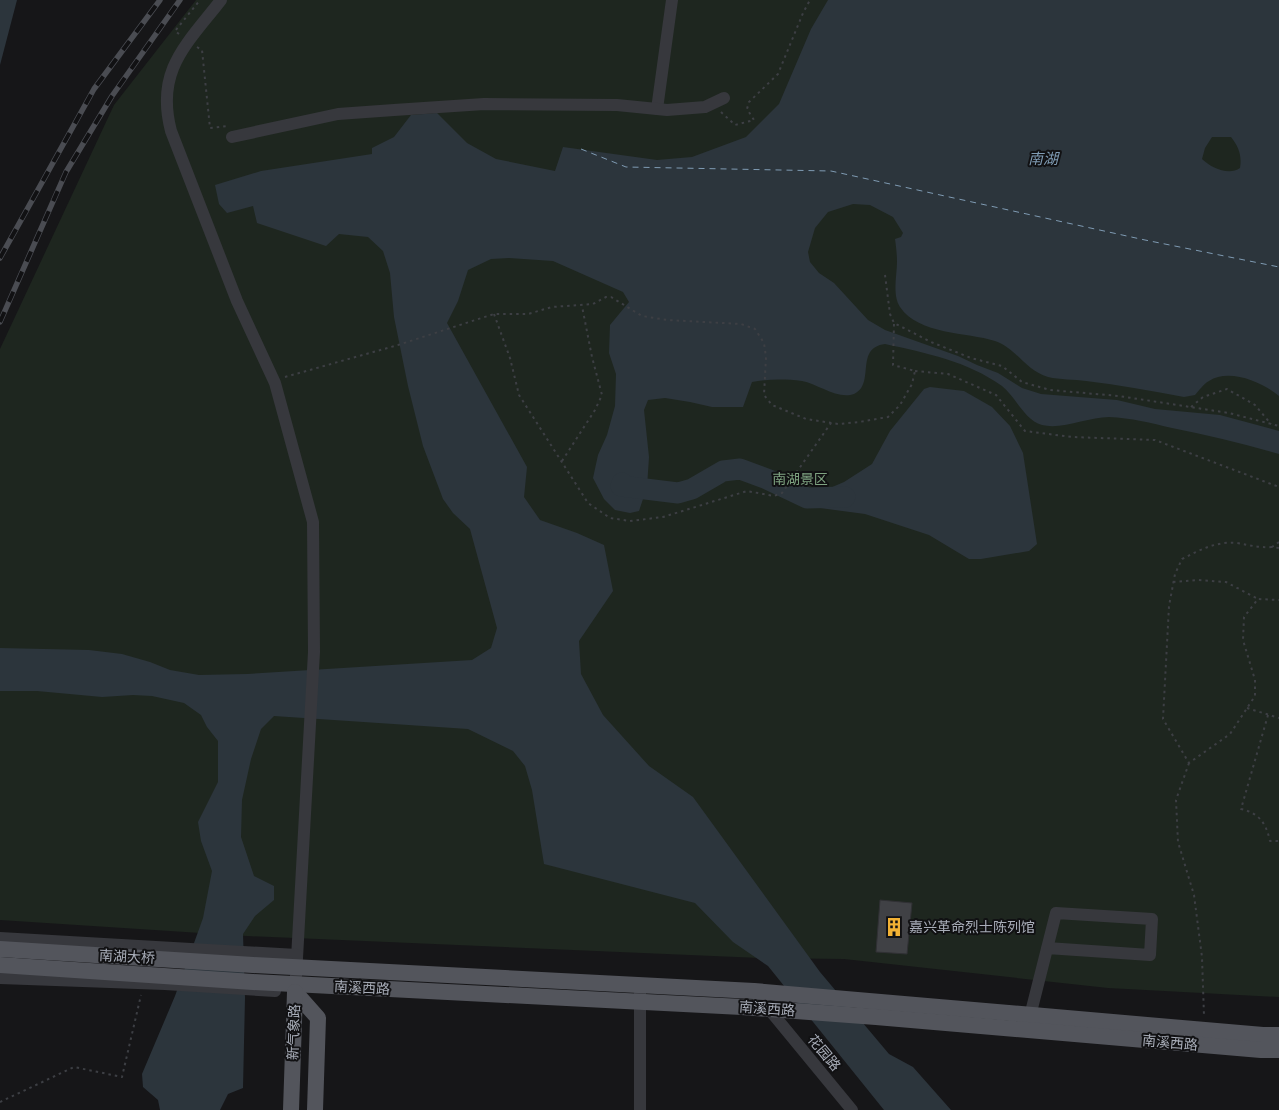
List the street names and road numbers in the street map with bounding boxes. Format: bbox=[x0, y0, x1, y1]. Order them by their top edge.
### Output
street label: 南湖大桥 bbox=[99, 946, 155, 968]
street label: 南溪西路 bbox=[334, 977, 390, 999]
street label: 南溪西路 bbox=[738, 998, 796, 1020]
street label: 新气象路 bbox=[284, 1004, 304, 1060]
street label: 花园路 bbox=[803, 1031, 845, 1075]
street label: 南溪西路 bbox=[1141, 1031, 1199, 1055]

